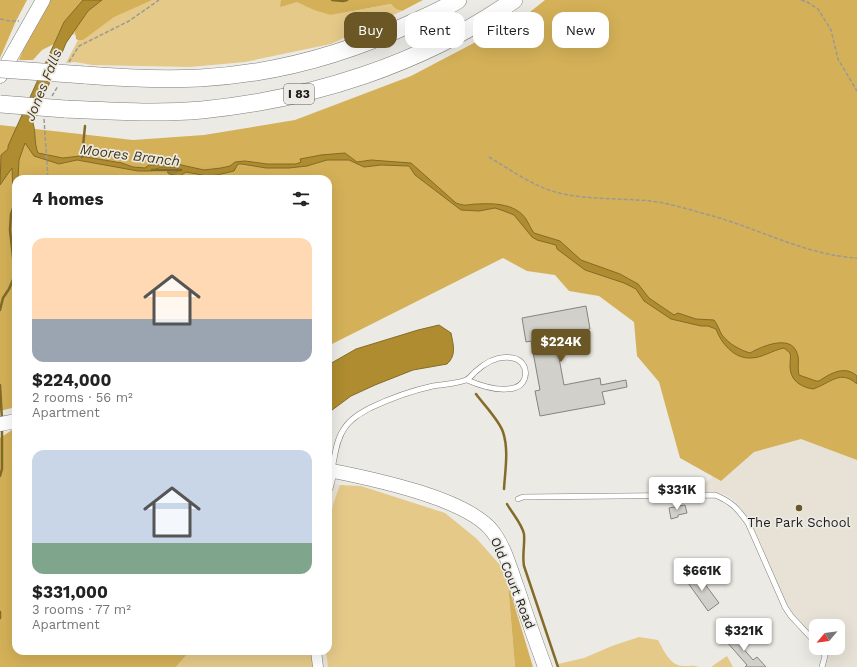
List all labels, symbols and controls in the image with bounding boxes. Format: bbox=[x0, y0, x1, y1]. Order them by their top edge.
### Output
chip: Buy bbox=[344, 12, 397, 48]
chip: Rent bbox=[405, 12, 465, 48]
chip: Filters bbox=[473, 12, 544, 48]
chip: New bbox=[552, 12, 609, 48]
water label: Jones Falls bbox=[21, 47, 65, 123]
road number: I 83 bbox=[284, 84, 314, 104]
water label: Moores Branch bbox=[79, 141, 181, 169]
icon: filters bbox=[290, 188, 312, 210]
text: 4 homes bbox=[32, 189, 103, 209]
icon: home bbox=[136, 264, 208, 336]
pin: $224K bbox=[533, 329, 589, 363]
text: $224K bbox=[540, 334, 582, 349]
text: $224,000 bbox=[32, 370, 111, 390]
text: 2 rooms · 56 m² bbox=[32, 390, 133, 405]
text: Apartment bbox=[32, 405, 100, 420]
icon: home bbox=[136, 476, 208, 548]
pin: $331K bbox=[649, 477, 705, 511]
text: $331K bbox=[658, 482, 696, 497]
marker: The Park School bbox=[794, 503, 804, 513]
place label: The Park School bbox=[748, 515, 850, 530]
street label: Old Court Road bbox=[488, 535, 538, 631]
pin: $661K bbox=[674, 558, 730, 592]
text: $661K bbox=[683, 563, 721, 578]
text: $331,000 bbox=[32, 582, 108, 602]
text: 3 rooms · 77 m² bbox=[32, 602, 131, 617]
text: Apartment bbox=[32, 617, 100, 632]
pin: $321K bbox=[716, 618, 772, 652]
north arrow bbox=[809, 619, 845, 655]
map controls bbox=[809, 619, 845, 655]
text: $321K bbox=[725, 623, 763, 638]

